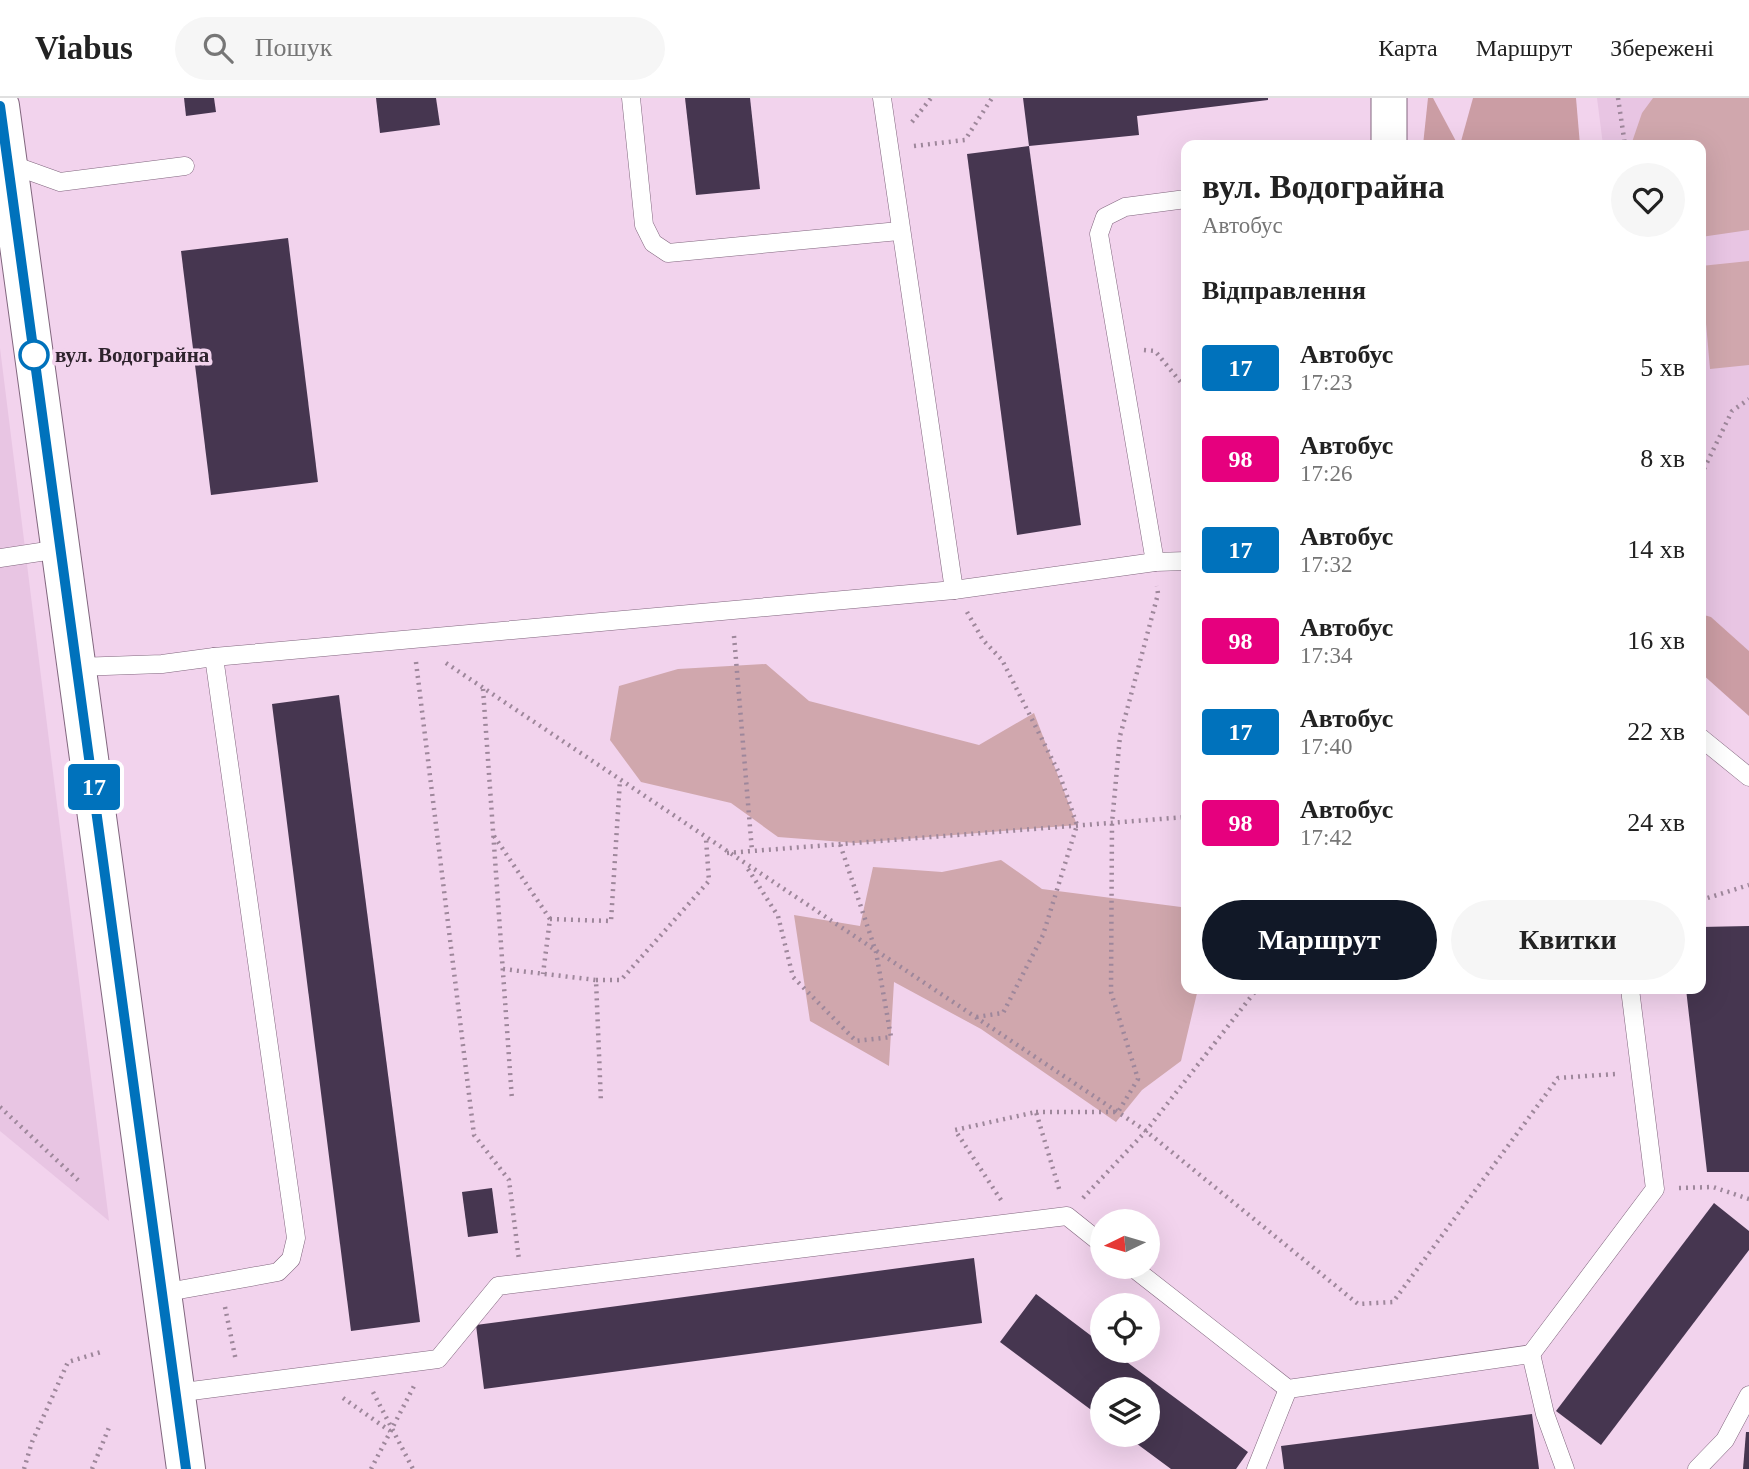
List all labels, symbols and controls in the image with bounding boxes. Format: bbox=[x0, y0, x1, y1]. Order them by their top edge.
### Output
search box bbox=[175, 17, 665, 80]
icon: search bbox=[199, 29, 237, 67]
text: Viabus bbox=[35, 30, 133, 66]
text: Пошук bbox=[255, 33, 332, 62]
text: Карта bbox=[1378, 35, 1438, 61]
text: Маршрут bbox=[1476, 35, 1572, 61]
text: Збережені bbox=[1610, 35, 1714, 61]
button: heart bbox=[1611, 163, 1685, 237]
text: вул. Водограйна bbox=[1202, 169, 1445, 205]
text: Автобус bbox=[1202, 213, 1283, 238]
text: Відправлення bbox=[1202, 276, 1366, 305]
marker: вул. Водограйна bbox=[19, 340, 49, 370]
text: Автобус bbox=[1300, 340, 1393, 369]
place label: вул. Водограйна bbox=[55, 343, 210, 367]
text: 5 хв bbox=[1640, 353, 1685, 382]
text: 17 bbox=[1229, 355, 1253, 381]
text: 17:23 bbox=[1300, 370, 1352, 395]
text: Автобус bbox=[1300, 431, 1393, 460]
text: 8 хв bbox=[1640, 444, 1685, 473]
text: 98 bbox=[1229, 446, 1253, 472]
text: 17:26 bbox=[1300, 461, 1352, 486]
text: Автобус bbox=[1300, 522, 1393, 551]
text: 14 хв bbox=[1627, 535, 1685, 564]
text: 17 bbox=[1229, 537, 1253, 563]
text: 17:32 bbox=[1300, 552, 1352, 577]
text: Автобус bbox=[1300, 613, 1393, 642]
text: 16 хв bbox=[1627, 626, 1685, 655]
text: 98 bbox=[1229, 628, 1253, 654]
text: 17:34 bbox=[1300, 643, 1352, 668]
text: Автобус bbox=[1300, 704, 1393, 733]
text: 22 хв bbox=[1627, 717, 1685, 746]
text: 17 bbox=[1229, 719, 1253, 745]
text: 17:40 bbox=[1300, 734, 1352, 759]
line badge: 17 bbox=[62, 764, 126, 810]
text: 17 bbox=[82, 774, 106, 800]
text: Автобус bbox=[1300, 795, 1393, 824]
text: 24 хв bbox=[1627, 808, 1685, 837]
text: 98 bbox=[1229, 810, 1253, 836]
text: 17:42 bbox=[1300, 825, 1352, 850]
button: Маршрут bbox=[1202, 900, 1437, 980]
button: Квитки bbox=[1451, 900, 1685, 980]
north arrow bbox=[1090, 1209, 1160, 1279]
map controls bbox=[1090, 1209, 1160, 1447]
button: locate bbox=[1090, 1293, 1160, 1363]
button: layers bbox=[1090, 1377, 1160, 1447]

